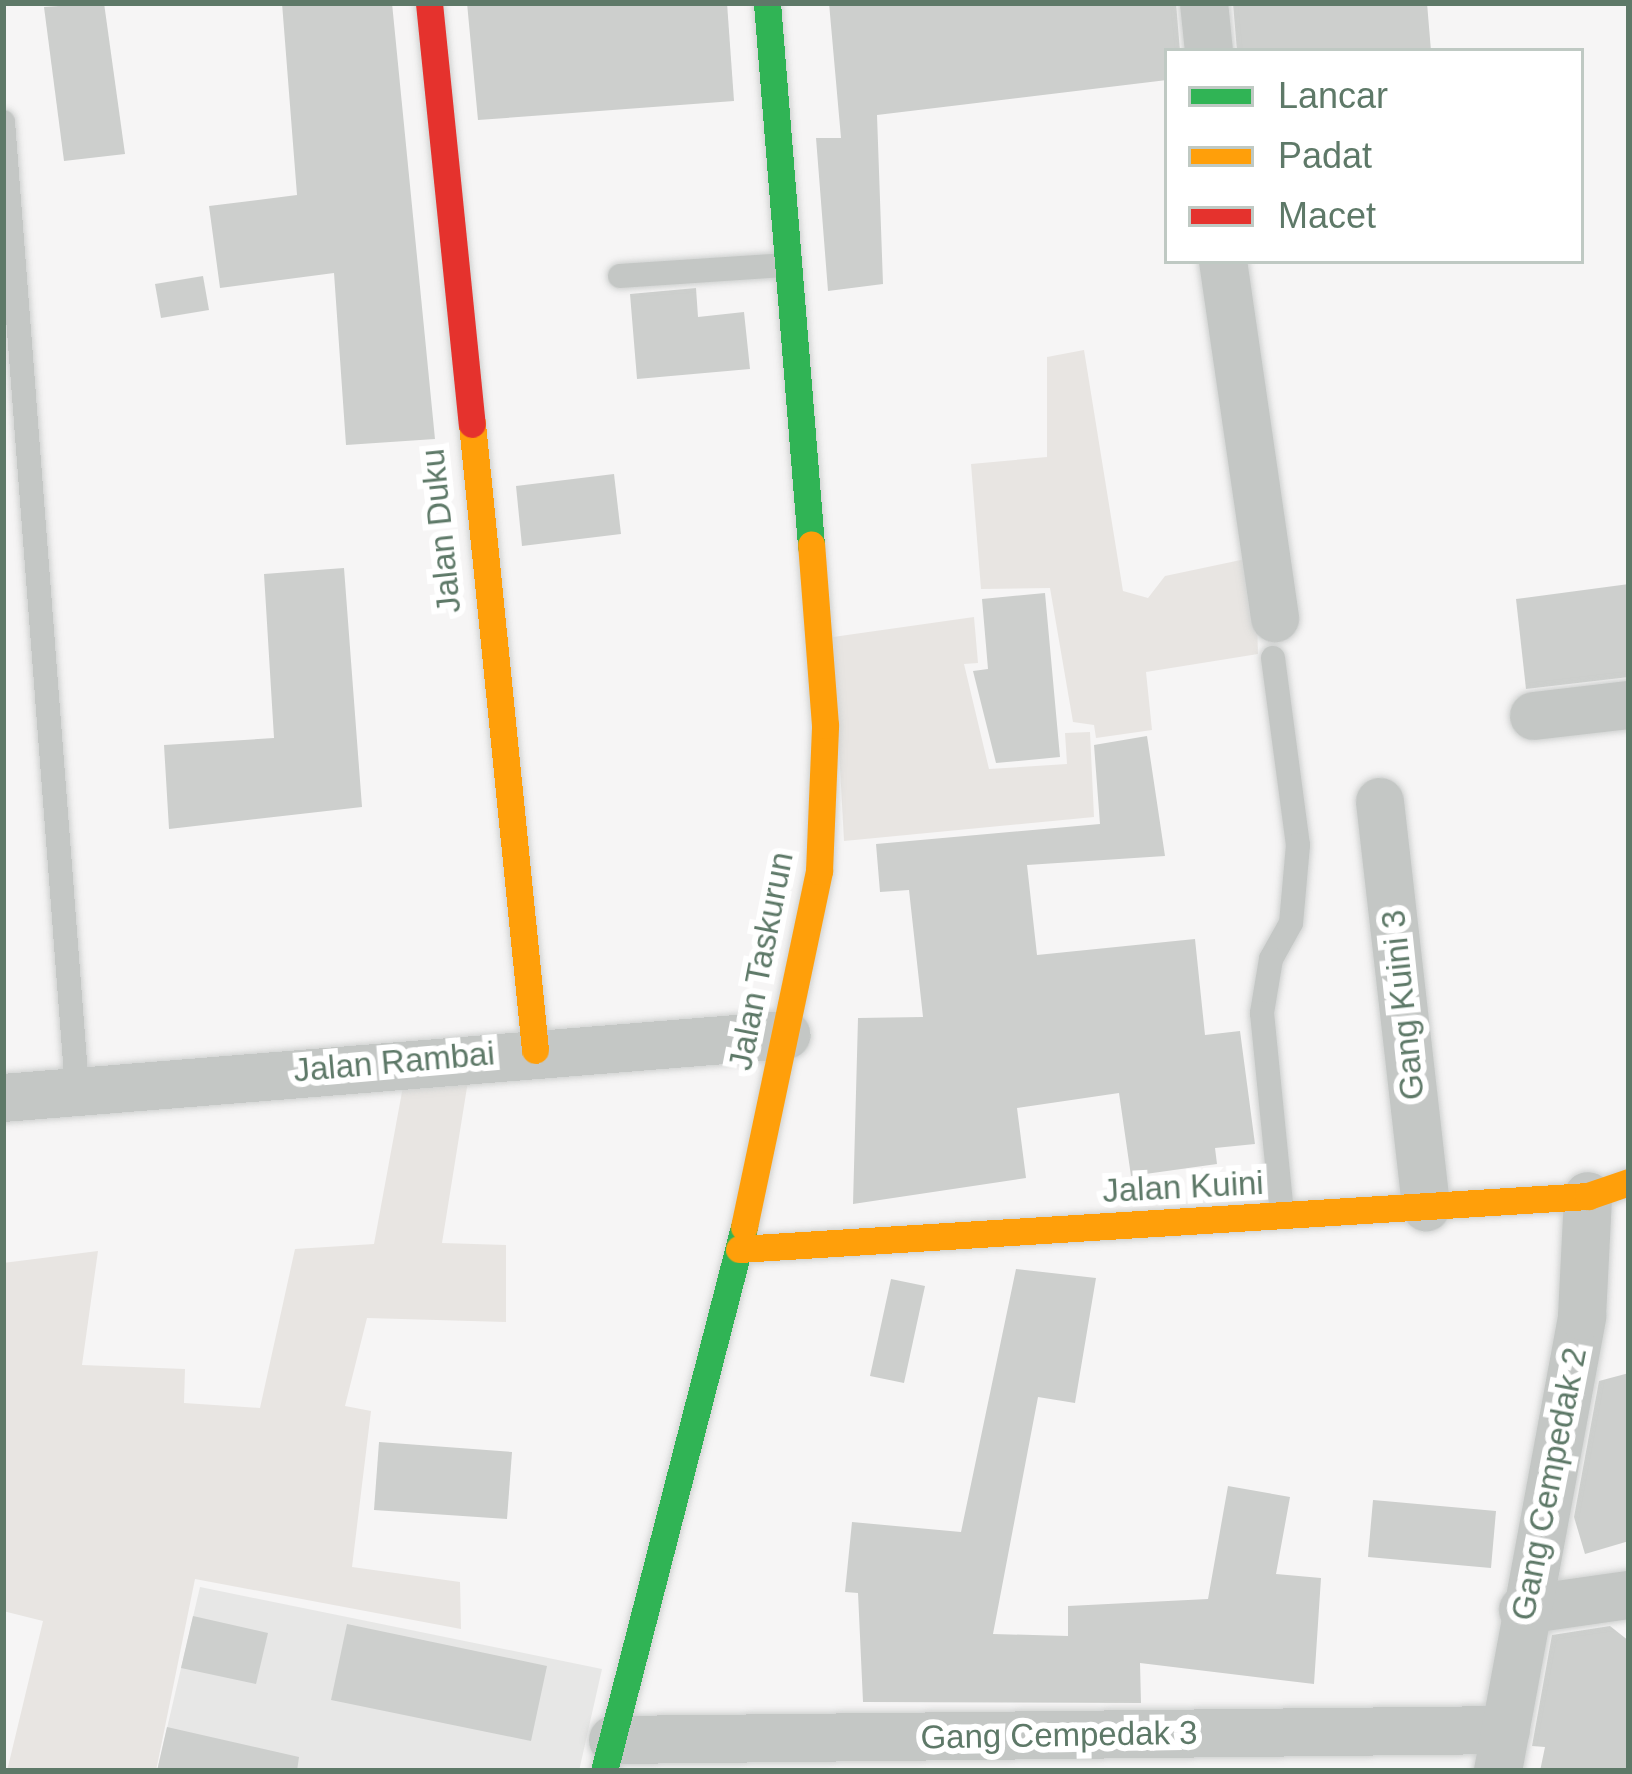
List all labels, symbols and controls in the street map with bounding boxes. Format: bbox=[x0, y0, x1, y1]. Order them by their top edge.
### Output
legend bbox=[1164, 48, 1584, 264]
text: Lancar bbox=[1278, 75, 1388, 116]
text: Padat bbox=[1278, 135, 1372, 176]
text: Macet bbox=[1278, 195, 1376, 236]
street label: Jalan Duku bbox=[413, 447, 469, 615]
street label: Jalan Taskurun bbox=[720, 848, 802, 1074]
street label: Gang Kuini 3 bbox=[1373, 908, 1433, 1102]
street label: Jalan Rambai bbox=[292, 1033, 496, 1091]
street label: Jalan Kuini bbox=[1101, 1163, 1265, 1211]
street label: Gang Cempedak 2 bbox=[1503, 1344, 1595, 1624]
street label: Gang Cempedak 3 bbox=[920, 1713, 1198, 1757]

